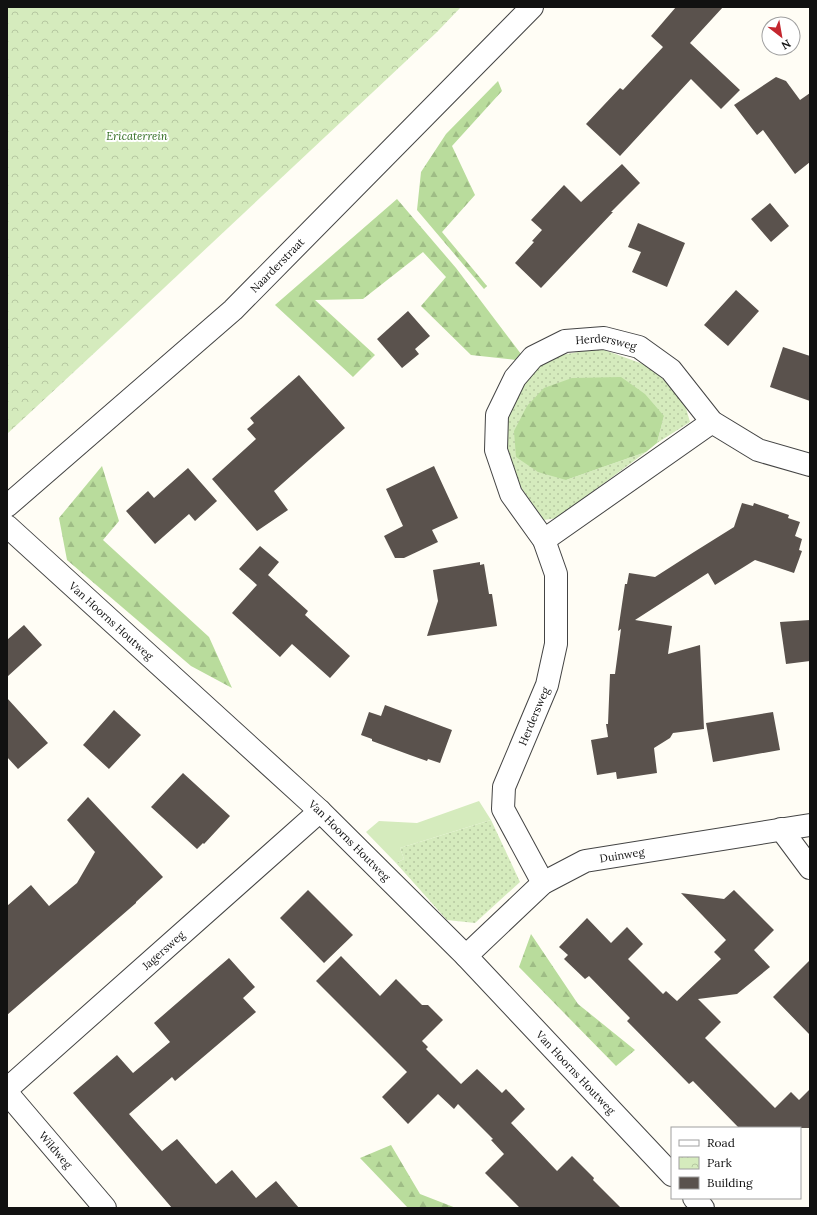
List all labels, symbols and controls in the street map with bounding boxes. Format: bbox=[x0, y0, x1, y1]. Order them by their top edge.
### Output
north arrow bbox=[761, 16, 801, 56]
text: N bbox=[778, 36, 793, 53]
park label: Ericaterrein bbox=[106, 129, 168, 143]
street label: Naarderstraat bbox=[247, 234, 308, 296]
street label: Herdersweg bbox=[575, 331, 639, 353]
street label: Van Hoorns Houtweg bbox=[65, 578, 157, 664]
street label: Herdersweg bbox=[515, 684, 553, 748]
street label: Van Hoorns Houtweg bbox=[305, 796, 394, 885]
street label: Duinweg bbox=[599, 844, 646, 866]
street label: Jagersweg bbox=[138, 927, 188, 973]
street label: Van Hoorns Houtweg bbox=[532, 1027, 619, 1118]
legend bbox=[671, 1127, 801, 1199]
street label: Wildweg bbox=[36, 1129, 76, 1172]
text: Road bbox=[707, 1135, 735, 1150]
text: Park bbox=[707, 1155, 733, 1170]
text: Building bbox=[707, 1175, 753, 1190]

